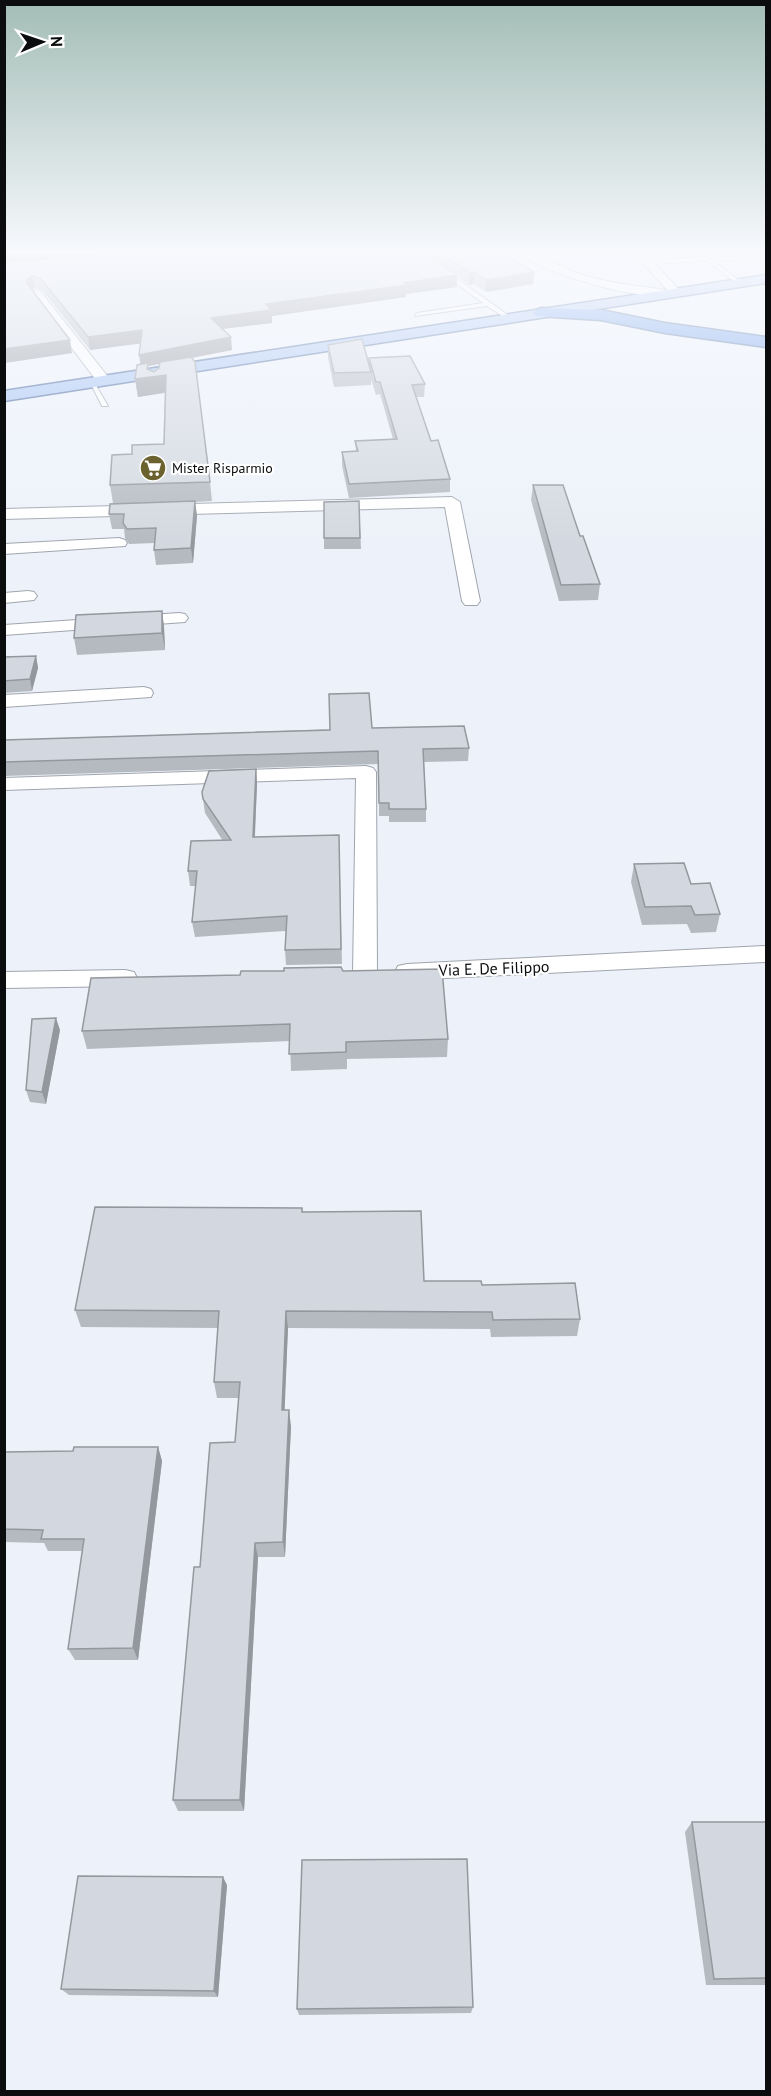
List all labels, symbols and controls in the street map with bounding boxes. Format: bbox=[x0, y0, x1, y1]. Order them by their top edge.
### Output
north arrow bbox=[12, 12, 72, 72]
text: N bbox=[47, 36, 67, 47]
supermarket icon: Mister Risparmio bbox=[138, 453, 168, 483]
place label: Mister Risparmio bbox=[172, 459, 273, 477]
street label: Via E. De Filippo bbox=[437, 956, 550, 980]

